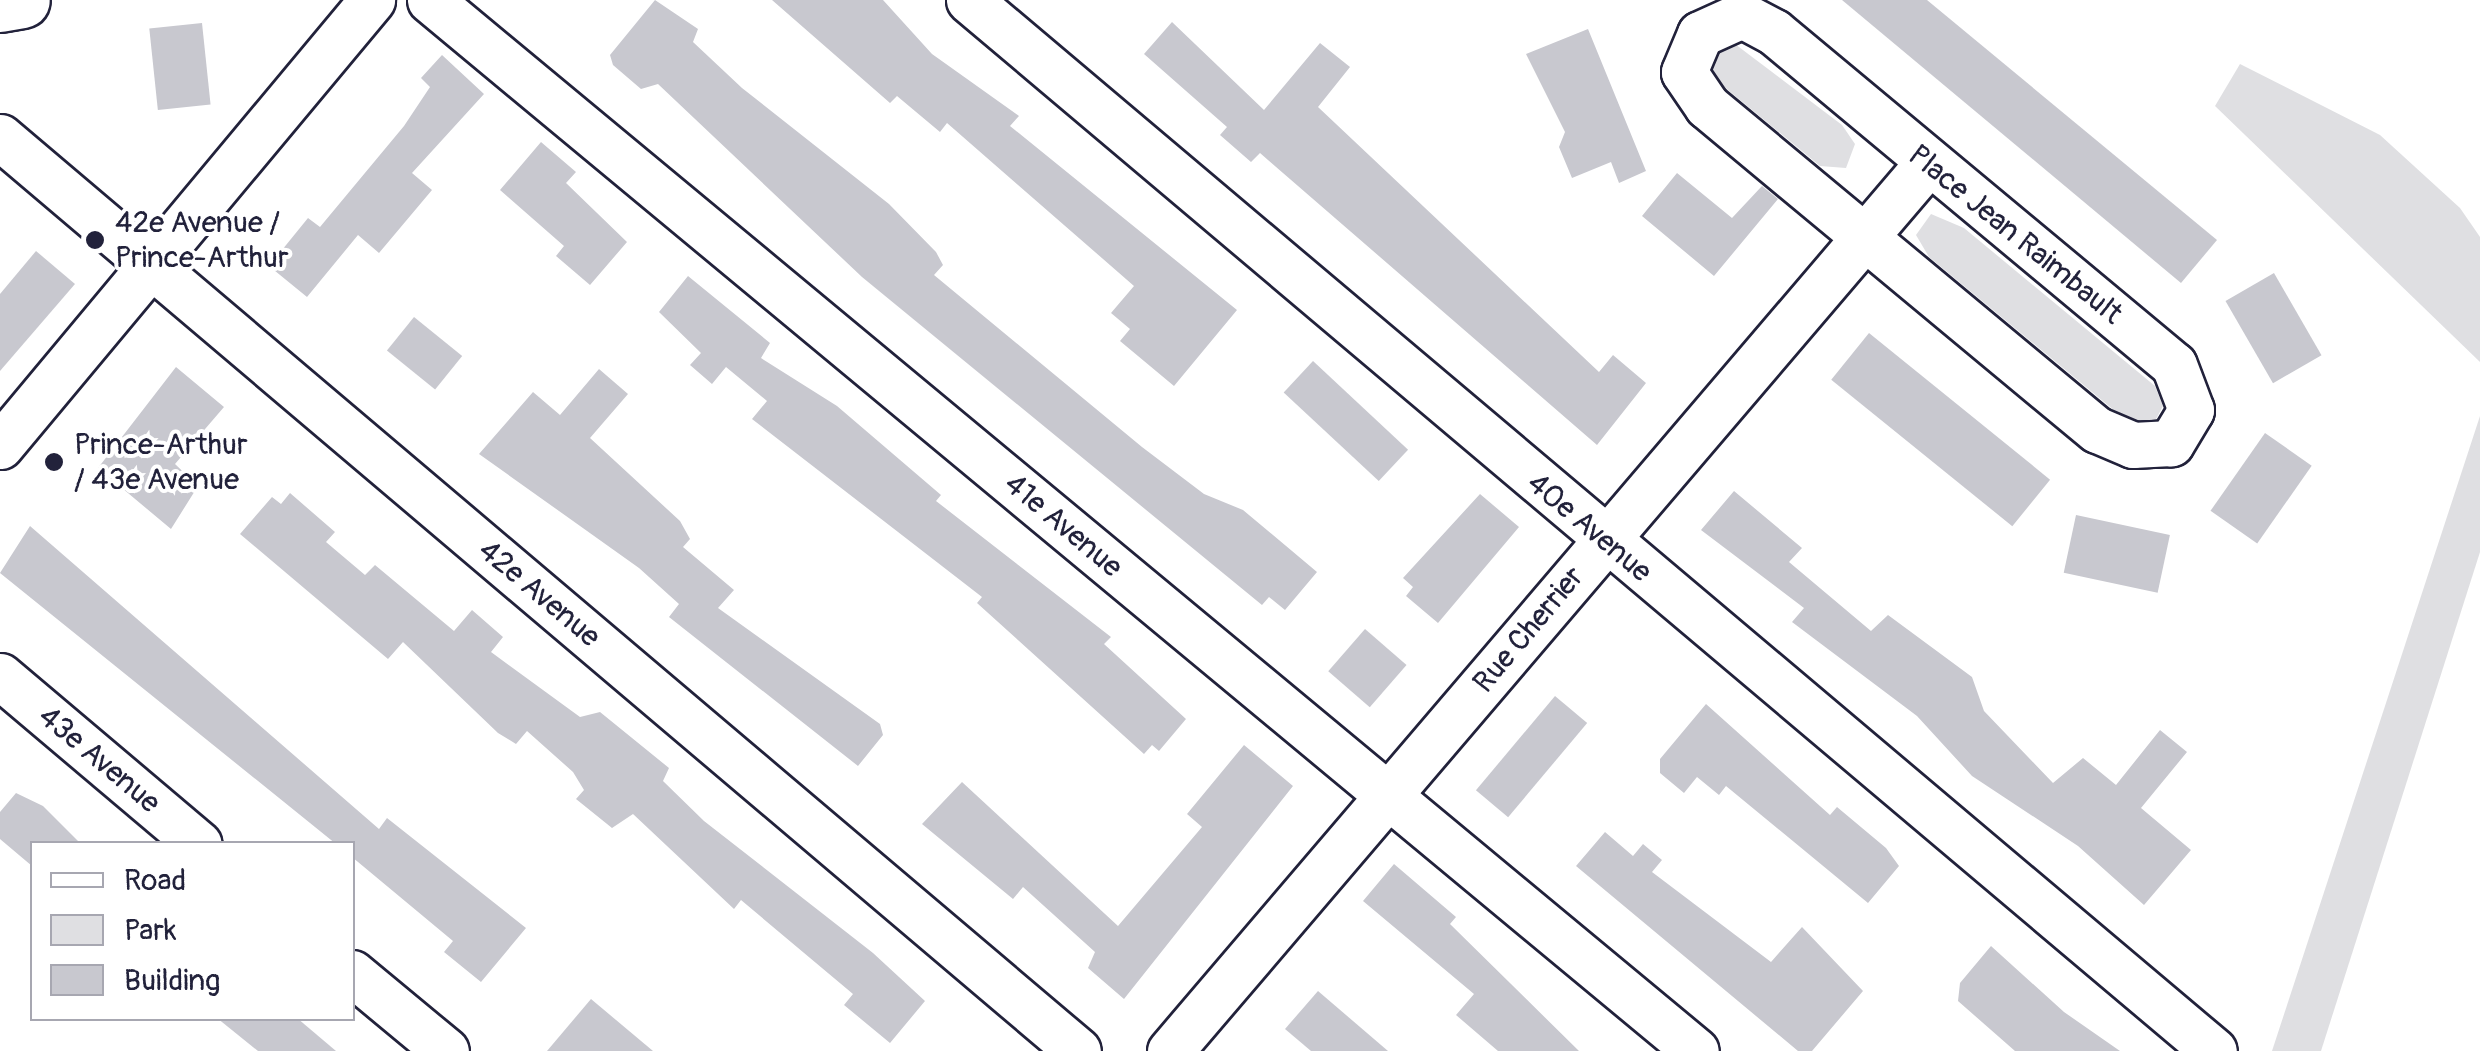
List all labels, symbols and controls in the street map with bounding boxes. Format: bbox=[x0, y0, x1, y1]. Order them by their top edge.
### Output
street label: Place Jean Raimbault bbox=[1901, 138, 2129, 332]
place label: 42e Avenue / Prince-Arthur bbox=[115, 205, 289, 276]
marker: 42e Avenue / Prince-Arthur bbox=[84, 229, 106, 251]
place label: Prince-Arthur / 43e Avenue bbox=[74, 427, 248, 498]
marker: Prince-Arthur / 43e Avenue bbox=[43, 451, 65, 473]
street label: 41e Avenue bbox=[997, 466, 1129, 586]
street label: 40e Avenue bbox=[1519, 466, 1659, 590]
street label: 42e Avenue bbox=[471, 533, 607, 655]
street label: Rue Cherrier bbox=[1466, 560, 1592, 700]
street label: 43e Avenue bbox=[31, 699, 167, 821]
legend bbox=[30, 841, 355, 1021]
text: Road bbox=[124, 862, 186, 899]
text: Park bbox=[124, 912, 177, 949]
text: Building bbox=[124, 962, 220, 999]

